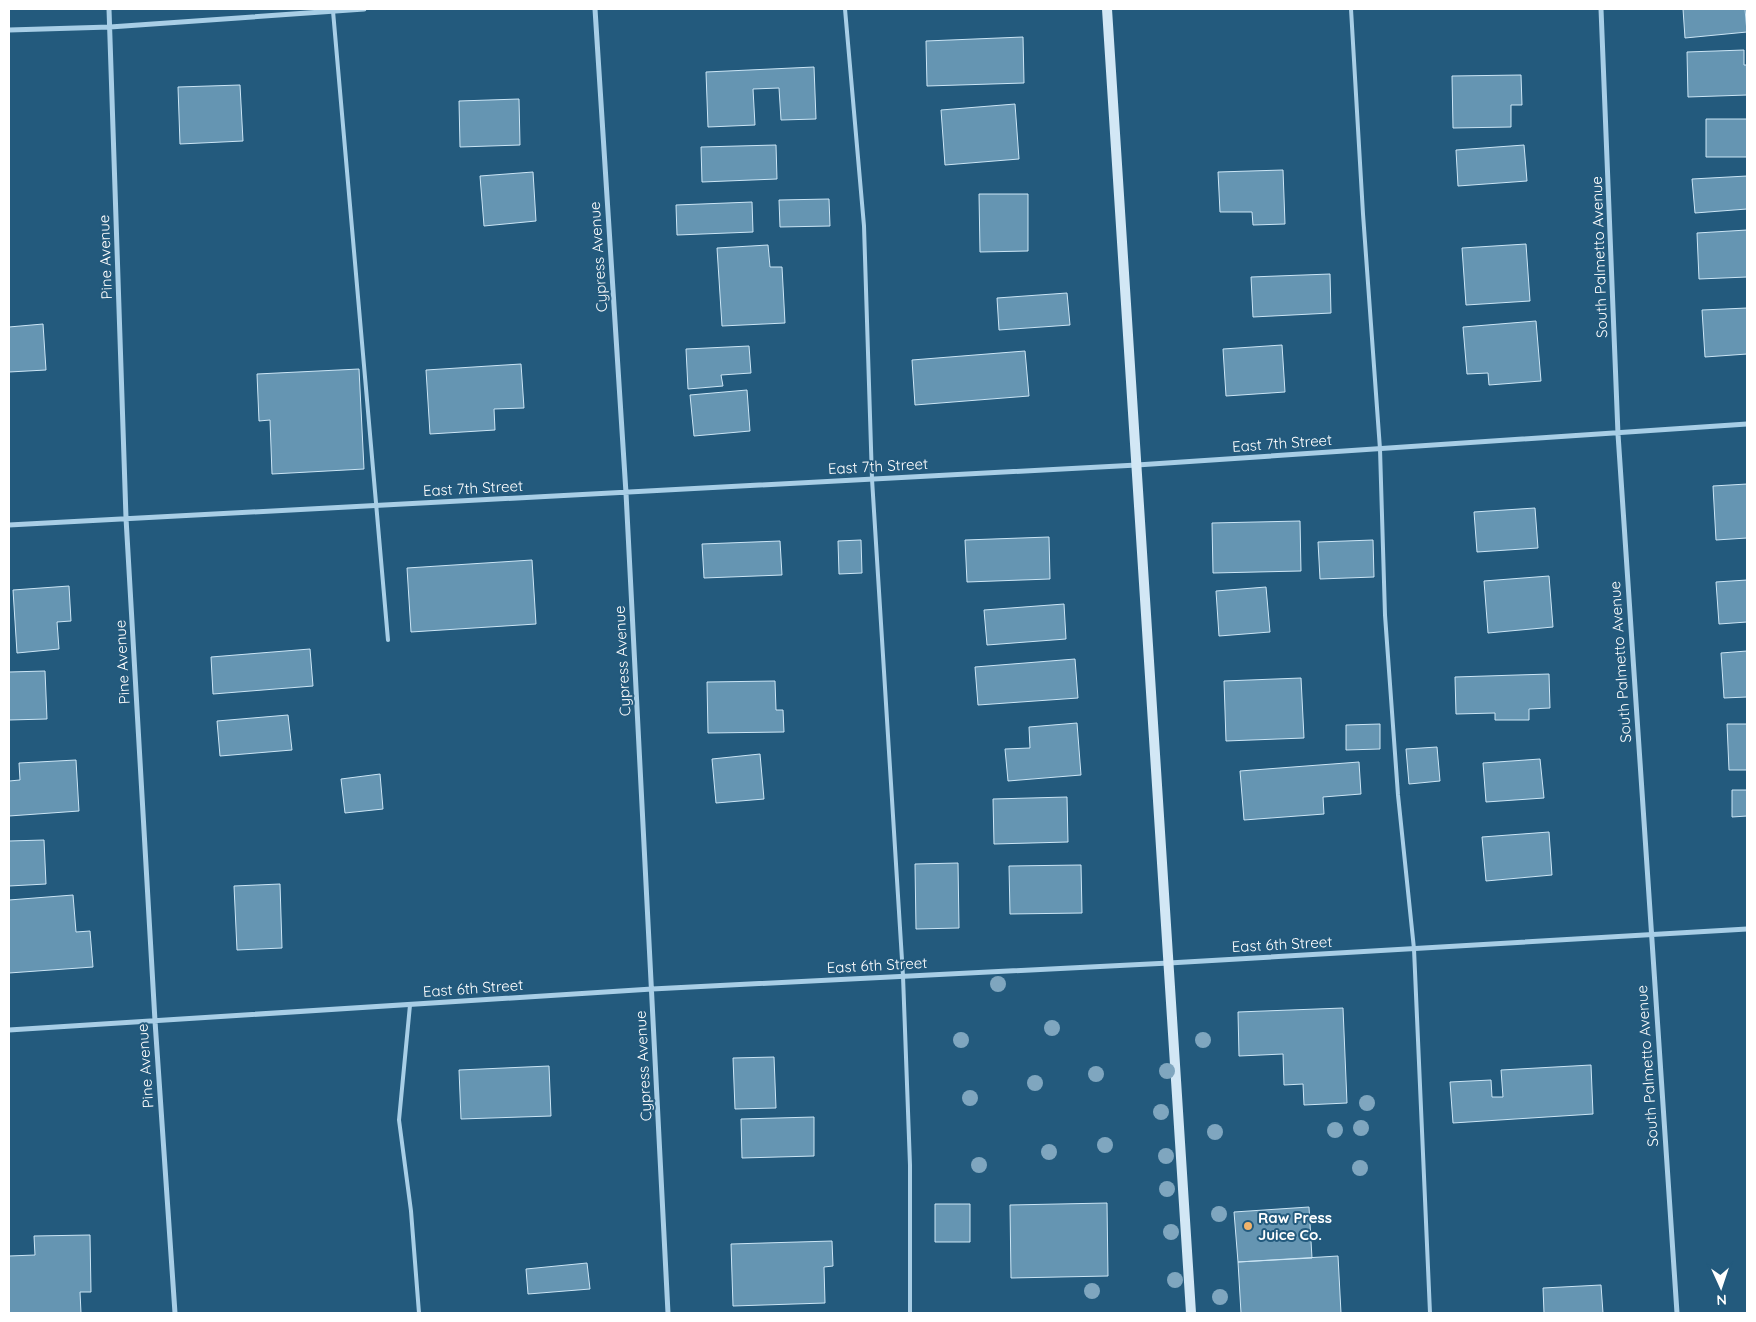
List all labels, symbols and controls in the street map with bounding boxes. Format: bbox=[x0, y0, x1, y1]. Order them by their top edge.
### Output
street label: South Palmetto Avenue bbox=[1587, 176, 1611, 338]
street label: Cypress Avenue bbox=[585, 201, 611, 313]
street label: Pine Avenue bbox=[94, 214, 116, 300]
street label: East 7th Street bbox=[1231, 430, 1333, 456]
street label: East 7th Street bbox=[827, 454, 929, 478]
street label: East 7th Street bbox=[422, 476, 524, 500]
street label: South Palmetto Avenue bbox=[1605, 581, 1635, 743]
street label: Cypress Avenue bbox=[610, 605, 634, 717]
street label: Pine Avenue bbox=[110, 619, 134, 705]
street label: East 6th Street bbox=[1231, 932, 1333, 956]
street label: East 6th Street bbox=[826, 953, 928, 977]
street label: East 6th Street bbox=[422, 975, 524, 1001]
street label: South Palmetto Avenue bbox=[1632, 985, 1662, 1147]
street label: Cypress Avenue bbox=[631, 1010, 655, 1122]
street label: Pine Avenue bbox=[133, 1023, 157, 1109]
place label: Raw Press Juice Co. bbox=[1258, 1208, 1332, 1244]
marker: Raw Press Juice Co. bbox=[1242, 1220, 1254, 1232]
north arrow bbox=[1696, 1262, 1746, 1312]
text: N bbox=[1716, 1291, 1727, 1309]

